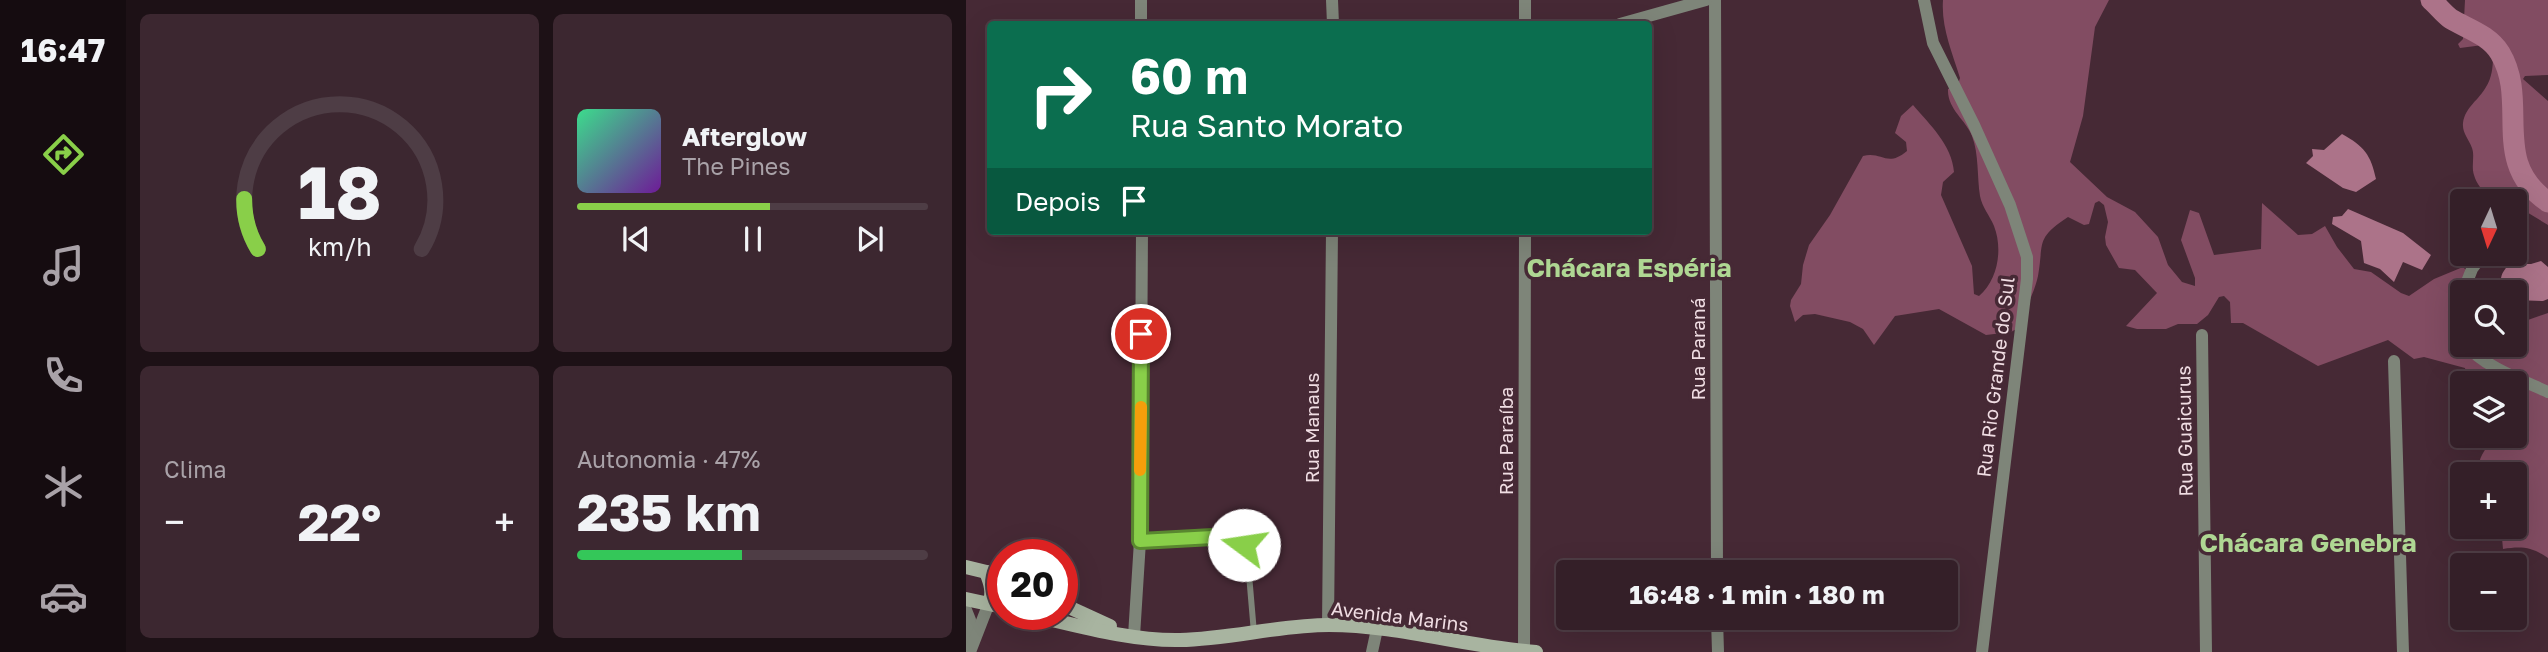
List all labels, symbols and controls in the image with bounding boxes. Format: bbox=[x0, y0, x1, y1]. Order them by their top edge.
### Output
text: 16:47 bbox=[21, 31, 105, 69]
text: 60 m bbox=[1130, 46, 1248, 105]
icon: right bbox=[1015, 49, 1106, 140]
text: Rua Santo Morato bbox=[1130, 106, 1403, 144]
text: Afterglow bbox=[682, 121, 807, 152]
icon: directions bbox=[39, 130, 88, 179]
text: 18 bbox=[297, 149, 382, 236]
text: The Pines bbox=[682, 152, 790, 180]
icon: arrive bbox=[1115, 182, 1153, 220]
text: Depois bbox=[1015, 186, 1101, 217]
north arrow bbox=[2450, 189, 2527, 266]
map controls bbox=[2450, 189, 2527, 630]
icon: previous bbox=[617, 220, 655, 258]
icon: pause bbox=[734, 220, 772, 258]
icon: next bbox=[851, 220, 889, 258]
text: km/h bbox=[308, 231, 371, 262]
icon: music bbox=[39, 241, 88, 290]
district label: Chácara Espéria bbox=[1526, 252, 1732, 283]
street label: Rua Rio Grande do Sul bbox=[1971, 275, 2019, 479]
button: search bbox=[2450, 280, 2527, 357]
street label: Rua Paraná bbox=[1686, 298, 1709, 400]
pin bbox=[1111, 304, 1171, 364]
icon: arrive bbox=[1122, 315, 1160, 353]
icon: phone bbox=[39, 351, 88, 400]
street label: Rua Guaicurus bbox=[2171, 365, 2197, 497]
button: layers bbox=[2450, 371, 2527, 448]
street label: Rua Manaus bbox=[1300, 373, 1323, 483]
street label: Rua Paraíba bbox=[1494, 387, 1517, 495]
text: Autonomia · 47% bbox=[577, 445, 760, 473]
text: Clima bbox=[164, 455, 227, 483]
icon: climate bbox=[39, 462, 88, 511]
button: + bbox=[2450, 462, 2527, 539]
text: 235 km bbox=[577, 480, 761, 542]
text: 22° bbox=[298, 490, 381, 552]
text: − bbox=[164, 499, 185, 544]
text: + bbox=[494, 499, 515, 544]
position arrow bbox=[1207, 508, 1281, 582]
district label: Chácara Genebra bbox=[2200, 527, 2417, 558]
speed limit sign: 20 bbox=[987, 539, 1078, 630]
button: − bbox=[2450, 553, 2527, 630]
icon: car bbox=[39, 572, 88, 621]
text: 16:48 · 1 min · 180 m bbox=[1629, 579, 1885, 610]
street label: Avenida Marins bbox=[1330, 596, 1470, 636]

